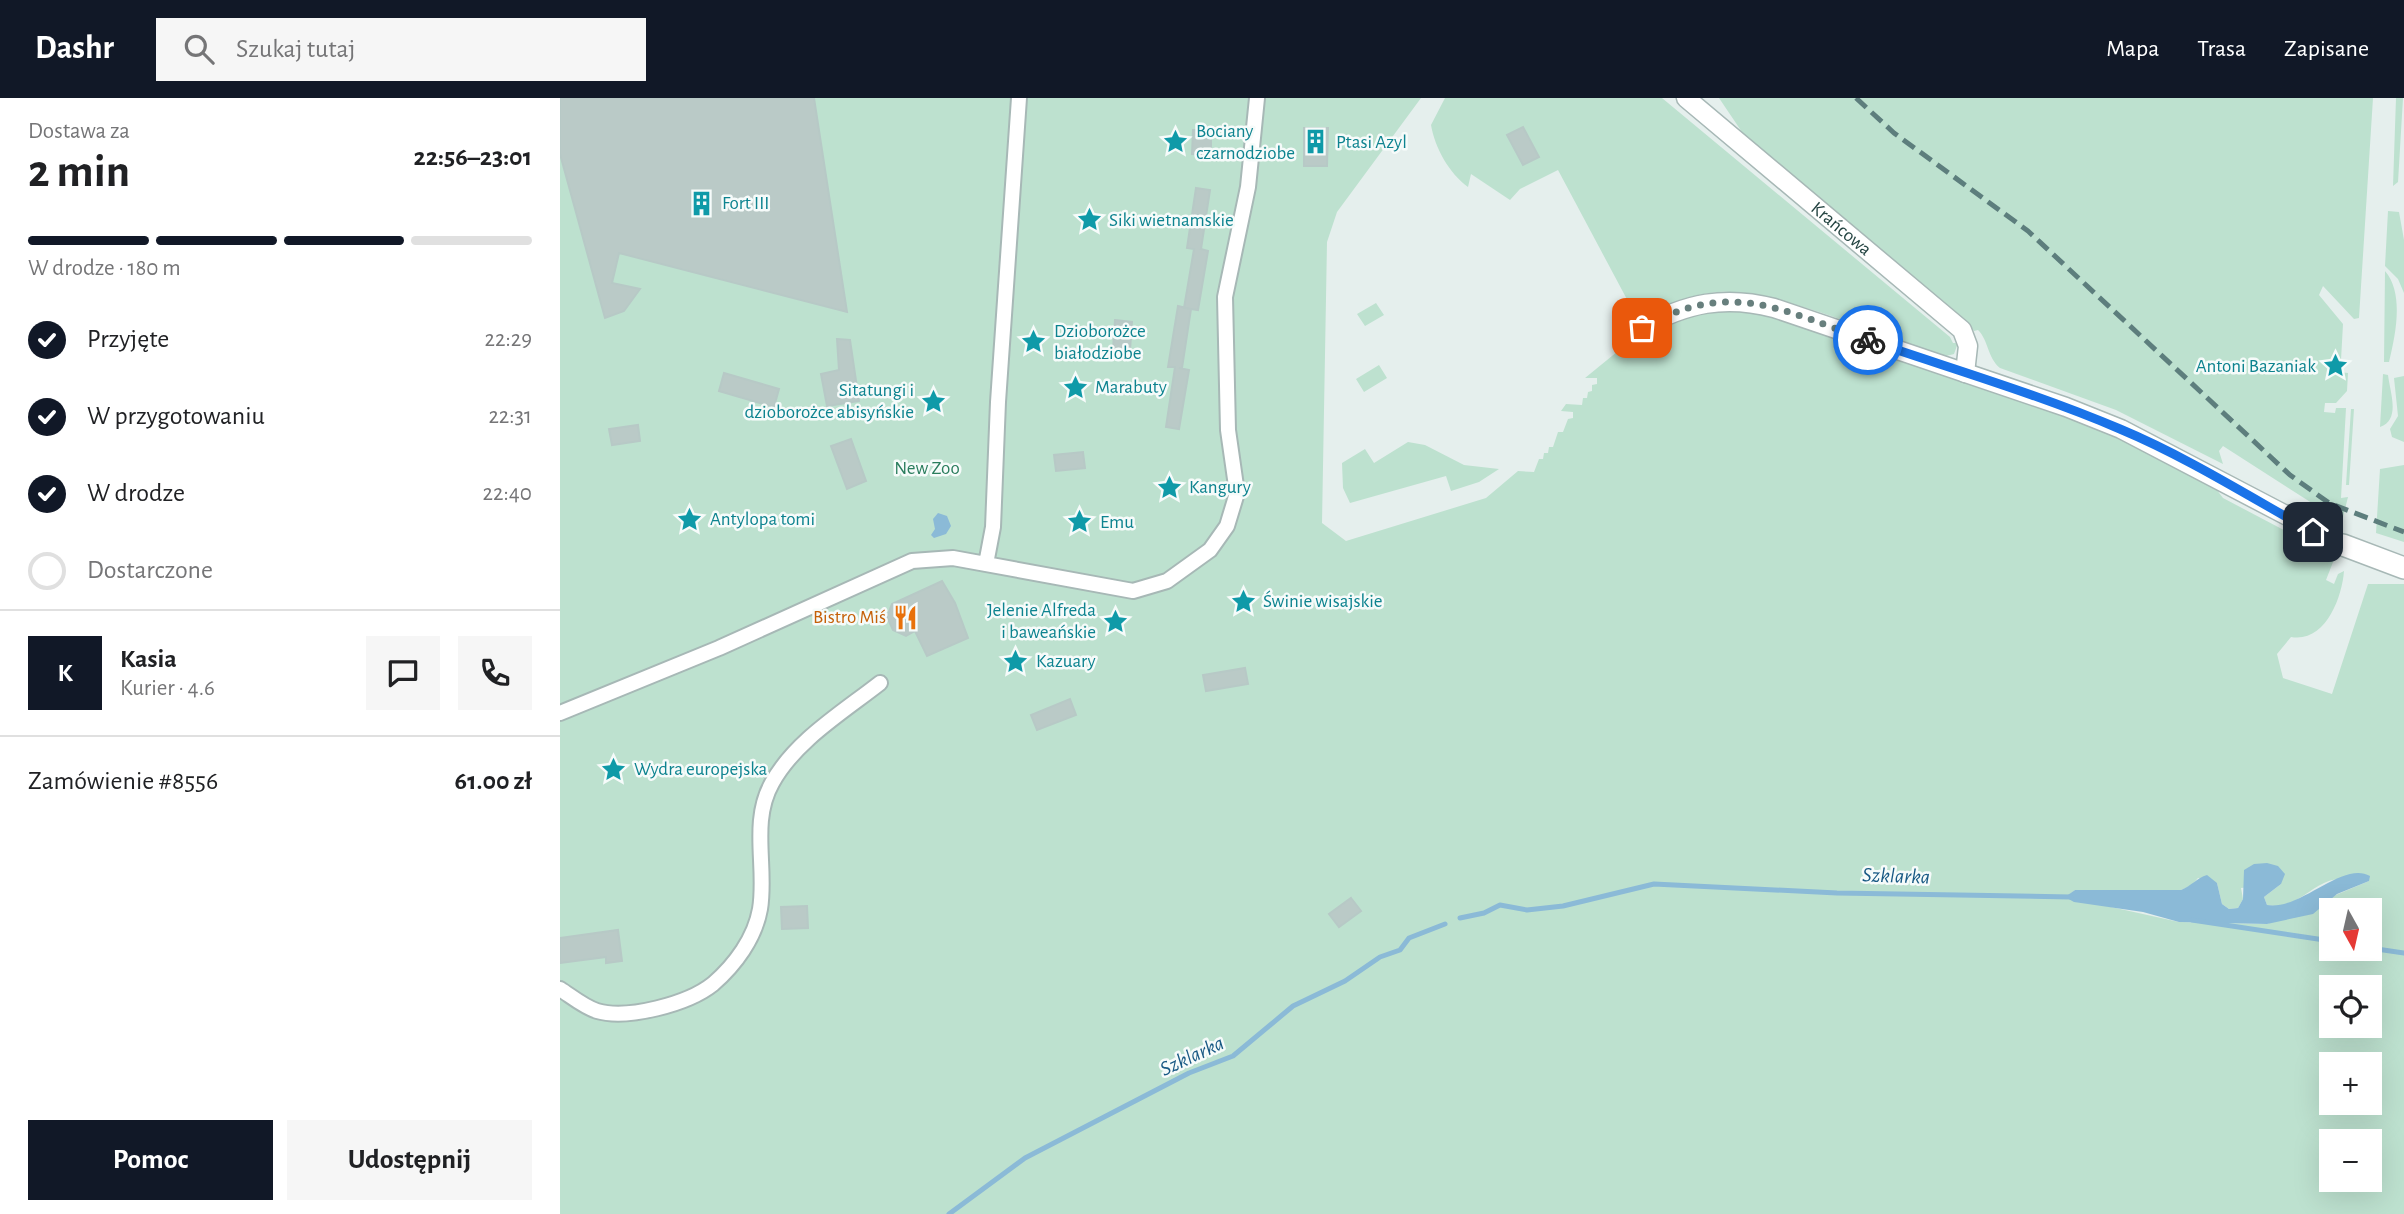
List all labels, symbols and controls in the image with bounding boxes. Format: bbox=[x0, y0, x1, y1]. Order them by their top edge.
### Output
search box bbox=[156, 18, 646, 81]
icon: search bbox=[180, 30, 218, 68]
text: Dashr bbox=[35, 32, 114, 65]
text: Szukaj tutaj bbox=[236, 36, 355, 62]
text: Mapa bbox=[2106, 37, 2159, 61]
text: Trasa bbox=[2197, 37, 2246, 61]
text: Zapisane bbox=[2284, 37, 2369, 61]
text: Dostawa za bbox=[28, 120, 130, 143]
place label: Bociany czarnodziobe bbox=[1196, 122, 1295, 163]
place icon: Bociany czarnodziobe bbox=[1162, 128, 1190, 156]
building icon: Ptasi Azyl bbox=[1302, 128, 1330, 156]
place label: Ptasi Azyl bbox=[1336, 133, 1407, 152]
text: 22:56–23:01 bbox=[413, 144, 532, 170]
text: 2 min bbox=[28, 149, 130, 195]
building icon: Fort III bbox=[688, 189, 716, 217]
place label: Fort III bbox=[722, 194, 769, 213]
street label: Krańcowa bbox=[1808, 198, 1875, 259]
place icon: Siki wietnamskie bbox=[1075, 206, 1103, 234]
place label: Siki wietnamskie bbox=[1109, 211, 1234, 230]
text: W drodze · 180 m bbox=[28, 257, 181, 280]
pin bbox=[1612, 298, 1672, 358]
courier bbox=[1833, 305, 1903, 375]
icon: bag bbox=[1623, 309, 1661, 347]
icon: check bbox=[28, 321, 66, 359]
icon: bike bbox=[1849, 321, 1887, 359]
place label: Dzioborożce białodziobe bbox=[1054, 322, 1146, 363]
text: Przyjęte bbox=[87, 326, 169, 352]
text: 22:29 bbox=[485, 328, 532, 351]
place icon: Dzioborożce białodziobe bbox=[1020, 328, 1048, 356]
place icon: Antoni Bazaniak bbox=[2322, 352, 2350, 380]
place label: Antoni Bazaniak bbox=[2196, 357, 2316, 376]
place icon: Marabuty bbox=[1061, 373, 1089, 401]
place label: Marabuty bbox=[1095, 378, 1167, 397]
place label: Sitatungi i dzioborożce abisyńskie bbox=[744, 381, 914, 422]
place icon: Sitatungi i dzioborożce abisyńskie bbox=[920, 387, 948, 415]
icon: check bbox=[28, 398, 66, 436]
text: W przygotowaniu bbox=[87, 403, 265, 429]
text: 22:31 bbox=[488, 405, 532, 428]
park label: New Zoo bbox=[894, 459, 960, 478]
place icon: Kangury bbox=[1155, 473, 1183, 501]
icon: check bbox=[28, 475, 66, 513]
place label: Kangury bbox=[1189, 478, 1251, 497]
text: W drodze bbox=[87, 480, 185, 506]
text: 22:40 bbox=[483, 482, 532, 505]
pin bbox=[2283, 502, 2343, 562]
place icon: Antylopa tomi bbox=[676, 505, 704, 533]
place icon: Emu bbox=[1066, 508, 1094, 536]
place label: Antylopa tomi bbox=[710, 510, 815, 529]
place label: Emu bbox=[1100, 513, 1134, 532]
icon: home bbox=[2294, 513, 2332, 551]
text: Dostarczone bbox=[87, 557, 213, 583]
place icon: Świnie wisajskie bbox=[1229, 587, 1257, 615]
place label: Świnie wisajskie bbox=[1263, 590, 1383, 611]
place label: Jelenie Alfreda i baweańskie bbox=[987, 601, 1096, 642]
restaurant icon: Bistro Miś bbox=[892, 603, 920, 631]
place icon: Jelenie Alfreda i baweańskie bbox=[1102, 607, 1130, 635]
place label: Bistro Miś bbox=[813, 608, 886, 627]
button: chat bbox=[366, 636, 440, 710]
button: phone bbox=[458, 636, 532, 710]
text: Kasia bbox=[120, 646, 177, 672]
place icon: Kazuary bbox=[1002, 647, 1030, 675]
place label: Kazuary bbox=[1036, 652, 1096, 671]
text: K bbox=[57, 660, 73, 686]
text: Kurier · 4.6 bbox=[120, 677, 215, 700]
place icon: Wydra europejska bbox=[600, 755, 628, 783]
place label: Wydra europejska bbox=[634, 760, 768, 779]
text: Zamówienie #8556 bbox=[28, 768, 218, 794]
text: 61.00 zł bbox=[455, 768, 532, 794]
water label: Szklarka bbox=[1862, 864, 1930, 888]
north arrow bbox=[2319, 898, 2382, 961]
map controls bbox=[2319, 898, 2382, 1192]
button: locate bbox=[2319, 975, 2382, 1038]
water label: Szklarka bbox=[1157, 1032, 1227, 1080]
button: + bbox=[2319, 1052, 2382, 1115]
button: Pomoc bbox=[28, 1120, 273, 1200]
button: Udostępnij bbox=[287, 1120, 532, 1200]
button: − bbox=[2319, 1129, 2382, 1192]

